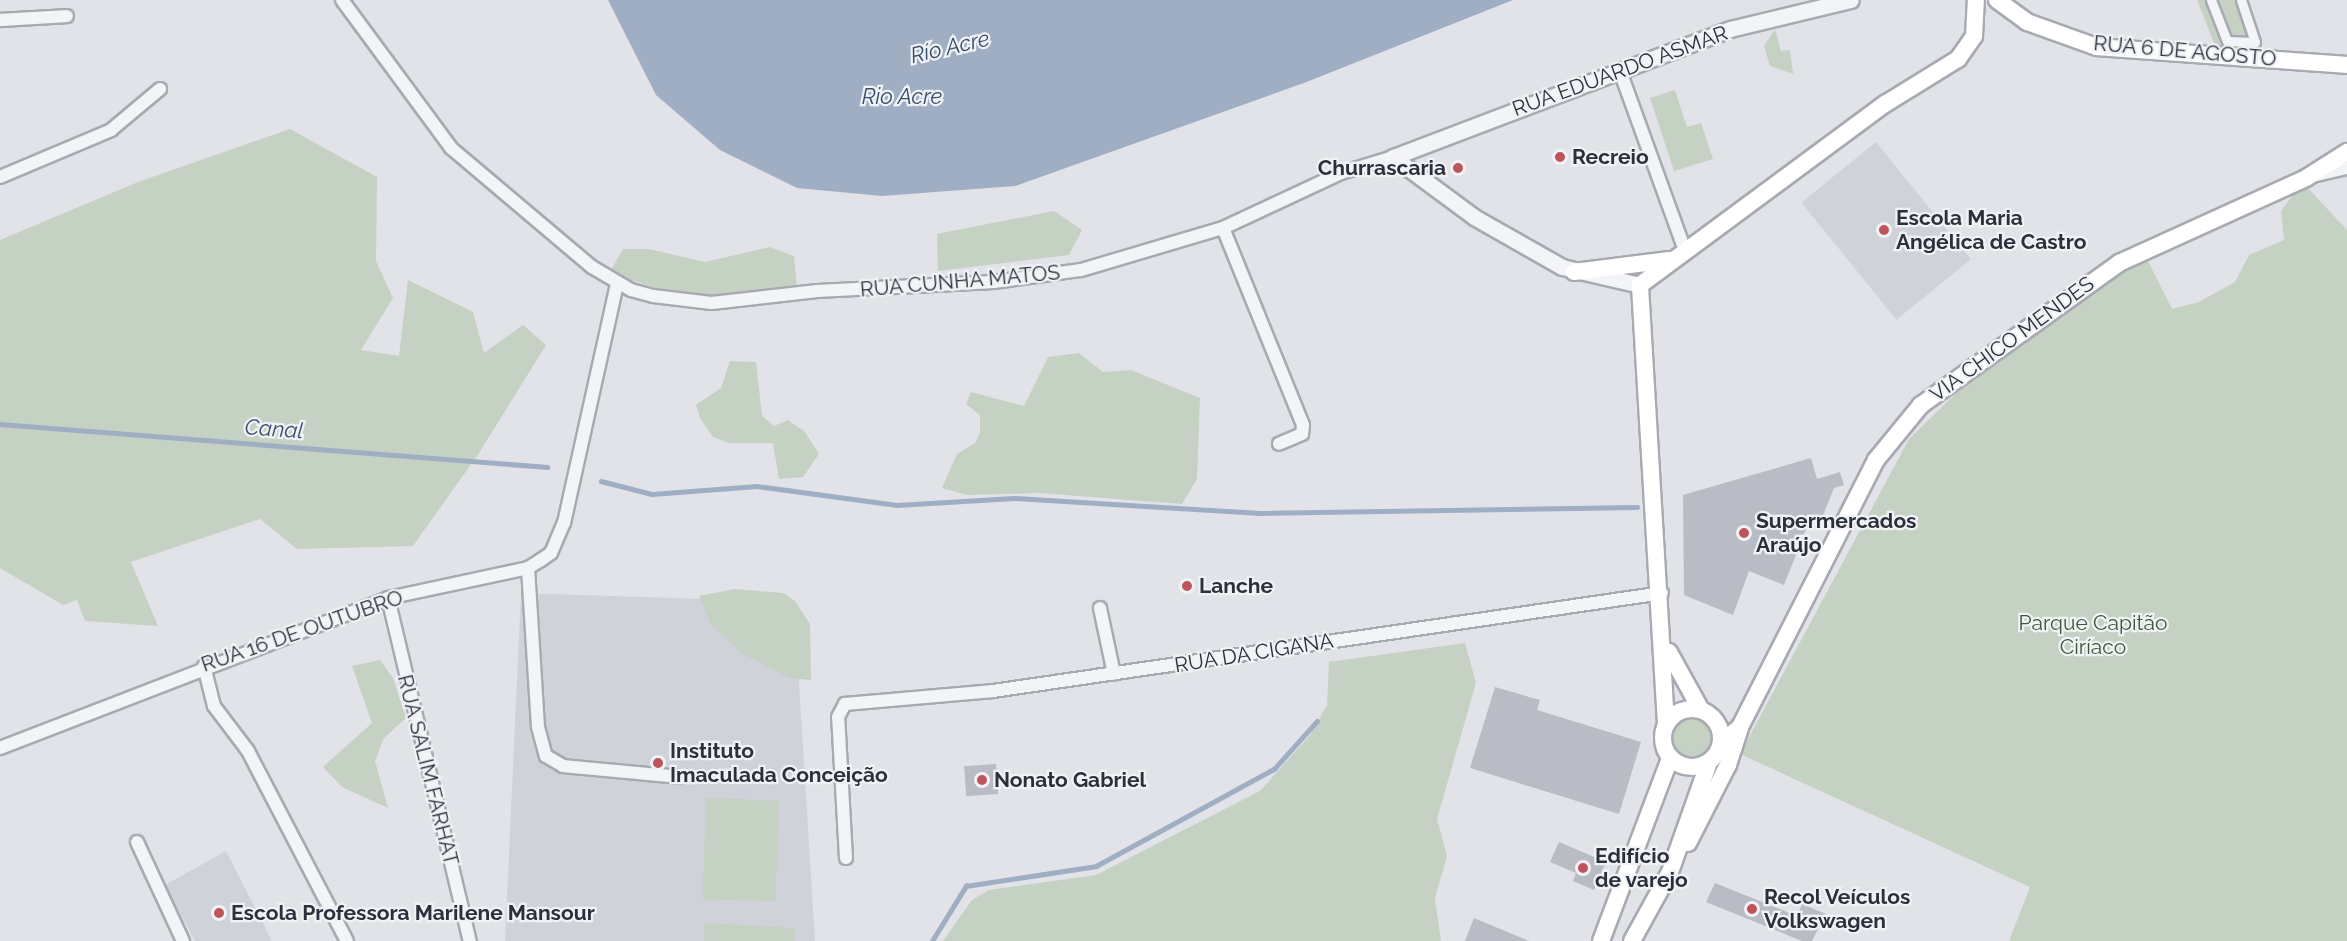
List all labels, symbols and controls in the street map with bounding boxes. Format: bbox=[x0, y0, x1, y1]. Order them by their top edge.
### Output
street label: RUA EDUARDO ASMAR bbox=[1508, 20, 1732, 122]
water label: Río Acre bbox=[908, 25, 992, 69]
street label: RUA 6 DE AGOSTO bbox=[2092, 30, 2278, 72]
water label: Rio Acre bbox=[862, 84, 942, 110]
place label: Recreio bbox=[1572, 144, 1649, 170]
marker: Recreio bbox=[1553, 150, 1567, 164]
place label: Churrascaria bbox=[1318, 155, 1446, 181]
marker: Churrascaria bbox=[1451, 161, 1465, 175]
place label: Escola Maria Angélica de Castro bbox=[1896, 205, 2086, 255]
marker: Escola Maria Angélica de Castro bbox=[1877, 223, 1891, 237]
street label: RUA CUNHA MATOS bbox=[858, 260, 1062, 302]
street label: VIA CHICO MENDES bbox=[1925, 271, 2099, 407]
water label: Canal bbox=[244, 414, 304, 444]
place label: Supermercados Araújo bbox=[1756, 508, 1916, 558]
marker: Supermercados Araújo bbox=[1737, 526, 1751, 540]
place label: Lanche bbox=[1199, 573, 1273, 599]
marker: Lanche bbox=[1180, 579, 1194, 593]
street label: RUA 16 DE OUTUBRO bbox=[197, 585, 407, 677]
park label: Parque Capitão Ciríaco bbox=[2019, 610, 2167, 660]
street label: RUA DA CIGANA bbox=[1172, 628, 1336, 678]
street label: RUA SALIM FARHAT bbox=[392, 672, 464, 868]
place label: Instituto Imaculada Conceição bbox=[670, 738, 888, 788]
marker: Instituto Imaculada Conceição bbox=[651, 756, 665, 770]
place label: Nonato Gabriel bbox=[994, 767, 1146, 793]
marker: Nonato Gabriel bbox=[975, 773, 989, 787]
place label: Edifício de varejo bbox=[1595, 843, 1688, 893]
marker: Edifício de varejo bbox=[1576, 861, 1590, 875]
place label: Recol Veículos Volkswagen bbox=[1764, 884, 1912, 934]
place label: Escola Professora Marilene Mansour bbox=[231, 900, 595, 926]
marker: Recol Veículos Volkswagen bbox=[1745, 902, 1759, 916]
marker: Escola Professora Marilene Mansour bbox=[212, 906, 226, 920]

